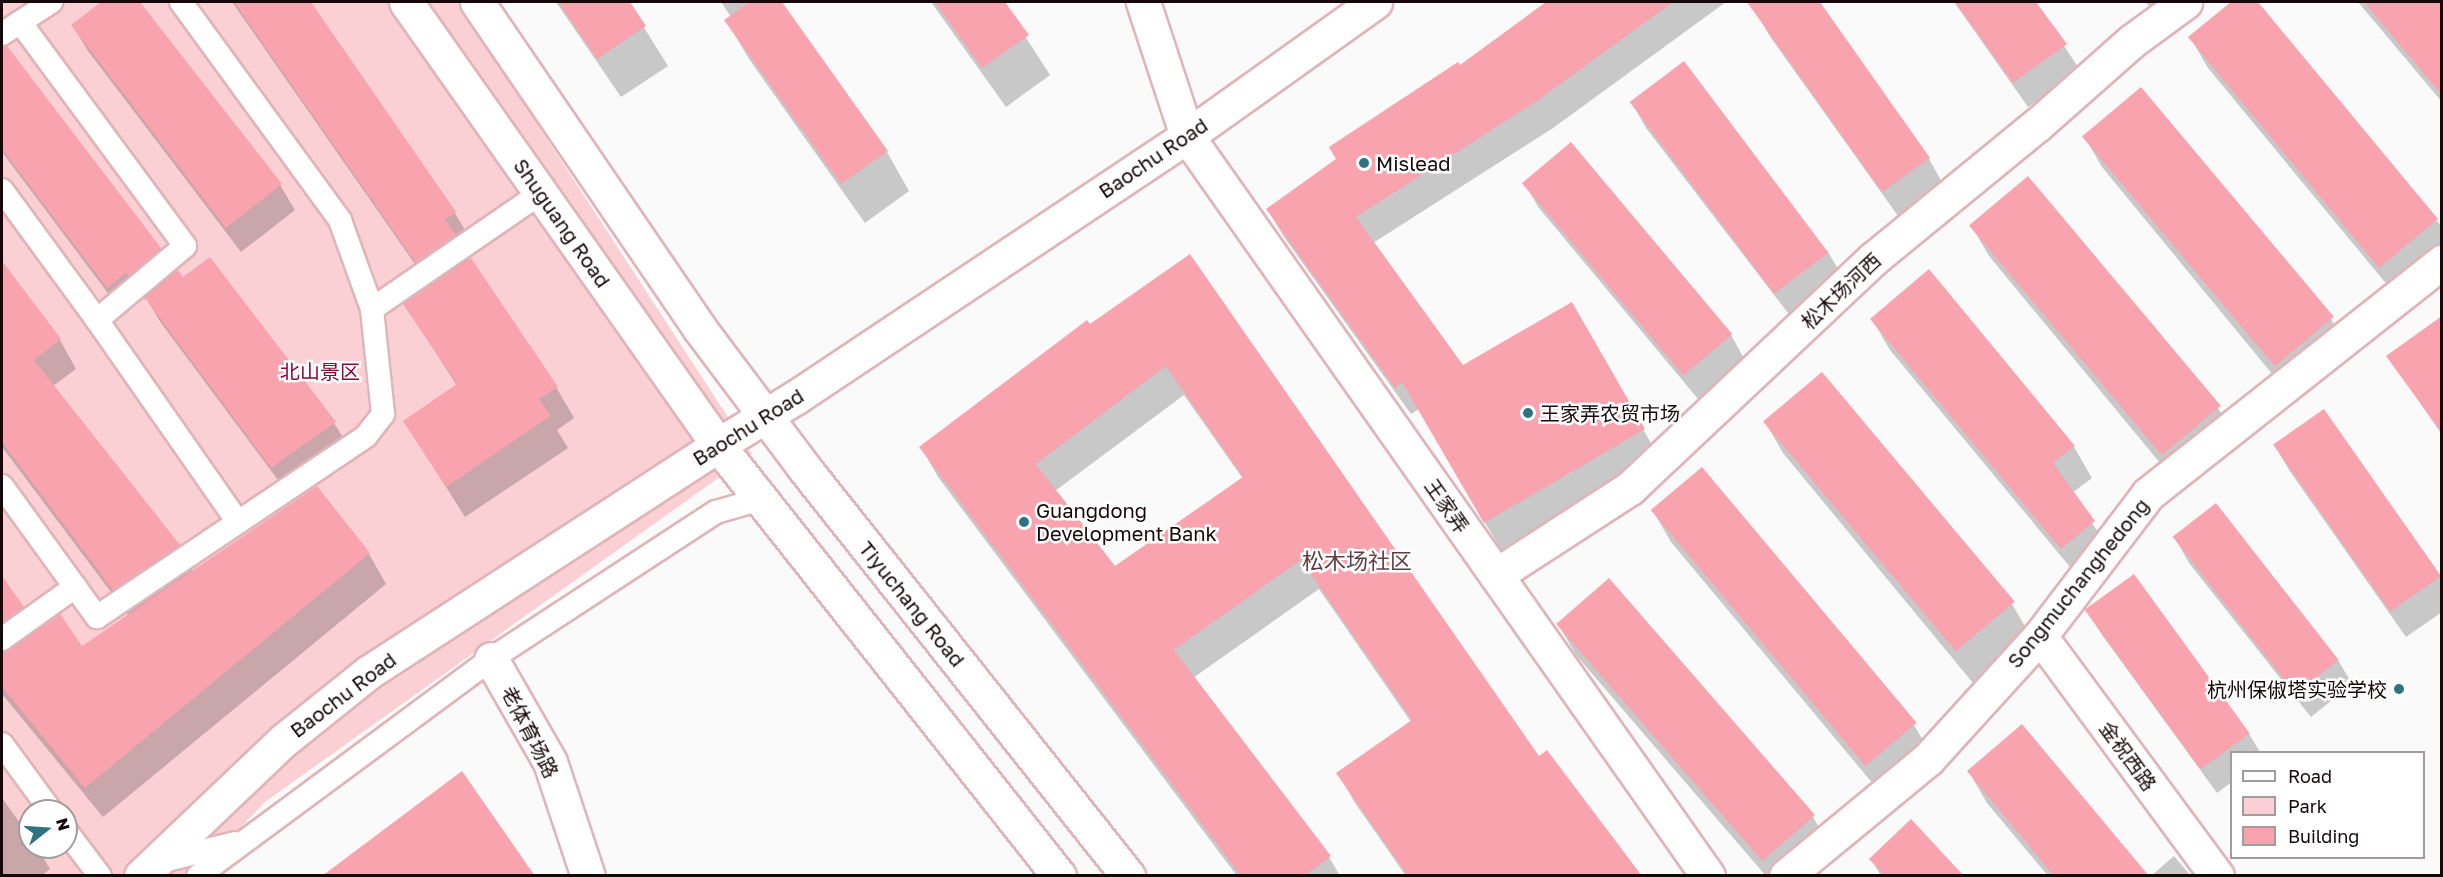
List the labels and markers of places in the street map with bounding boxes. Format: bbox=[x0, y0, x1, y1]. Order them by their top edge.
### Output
place label: Mislead bbox=[1376, 151, 1451, 175]
marker: Mislead bbox=[1357, 156, 1371, 170]
place label: 王家弄农贸市场 bbox=[1540, 401, 1680, 425]
marker: 王家弄农贸市场 bbox=[1521, 406, 1535, 420]
place label: Guangdong Development Bank bbox=[1036, 498, 1217, 545]
marker: Guangdong Development Bank bbox=[1017, 515, 1031, 529]
place label: 杭州保俶塔实验学校 bbox=[2207, 677, 2387, 701]
marker: 杭州保俶塔实验学校 bbox=[2392, 682, 2406, 696]

